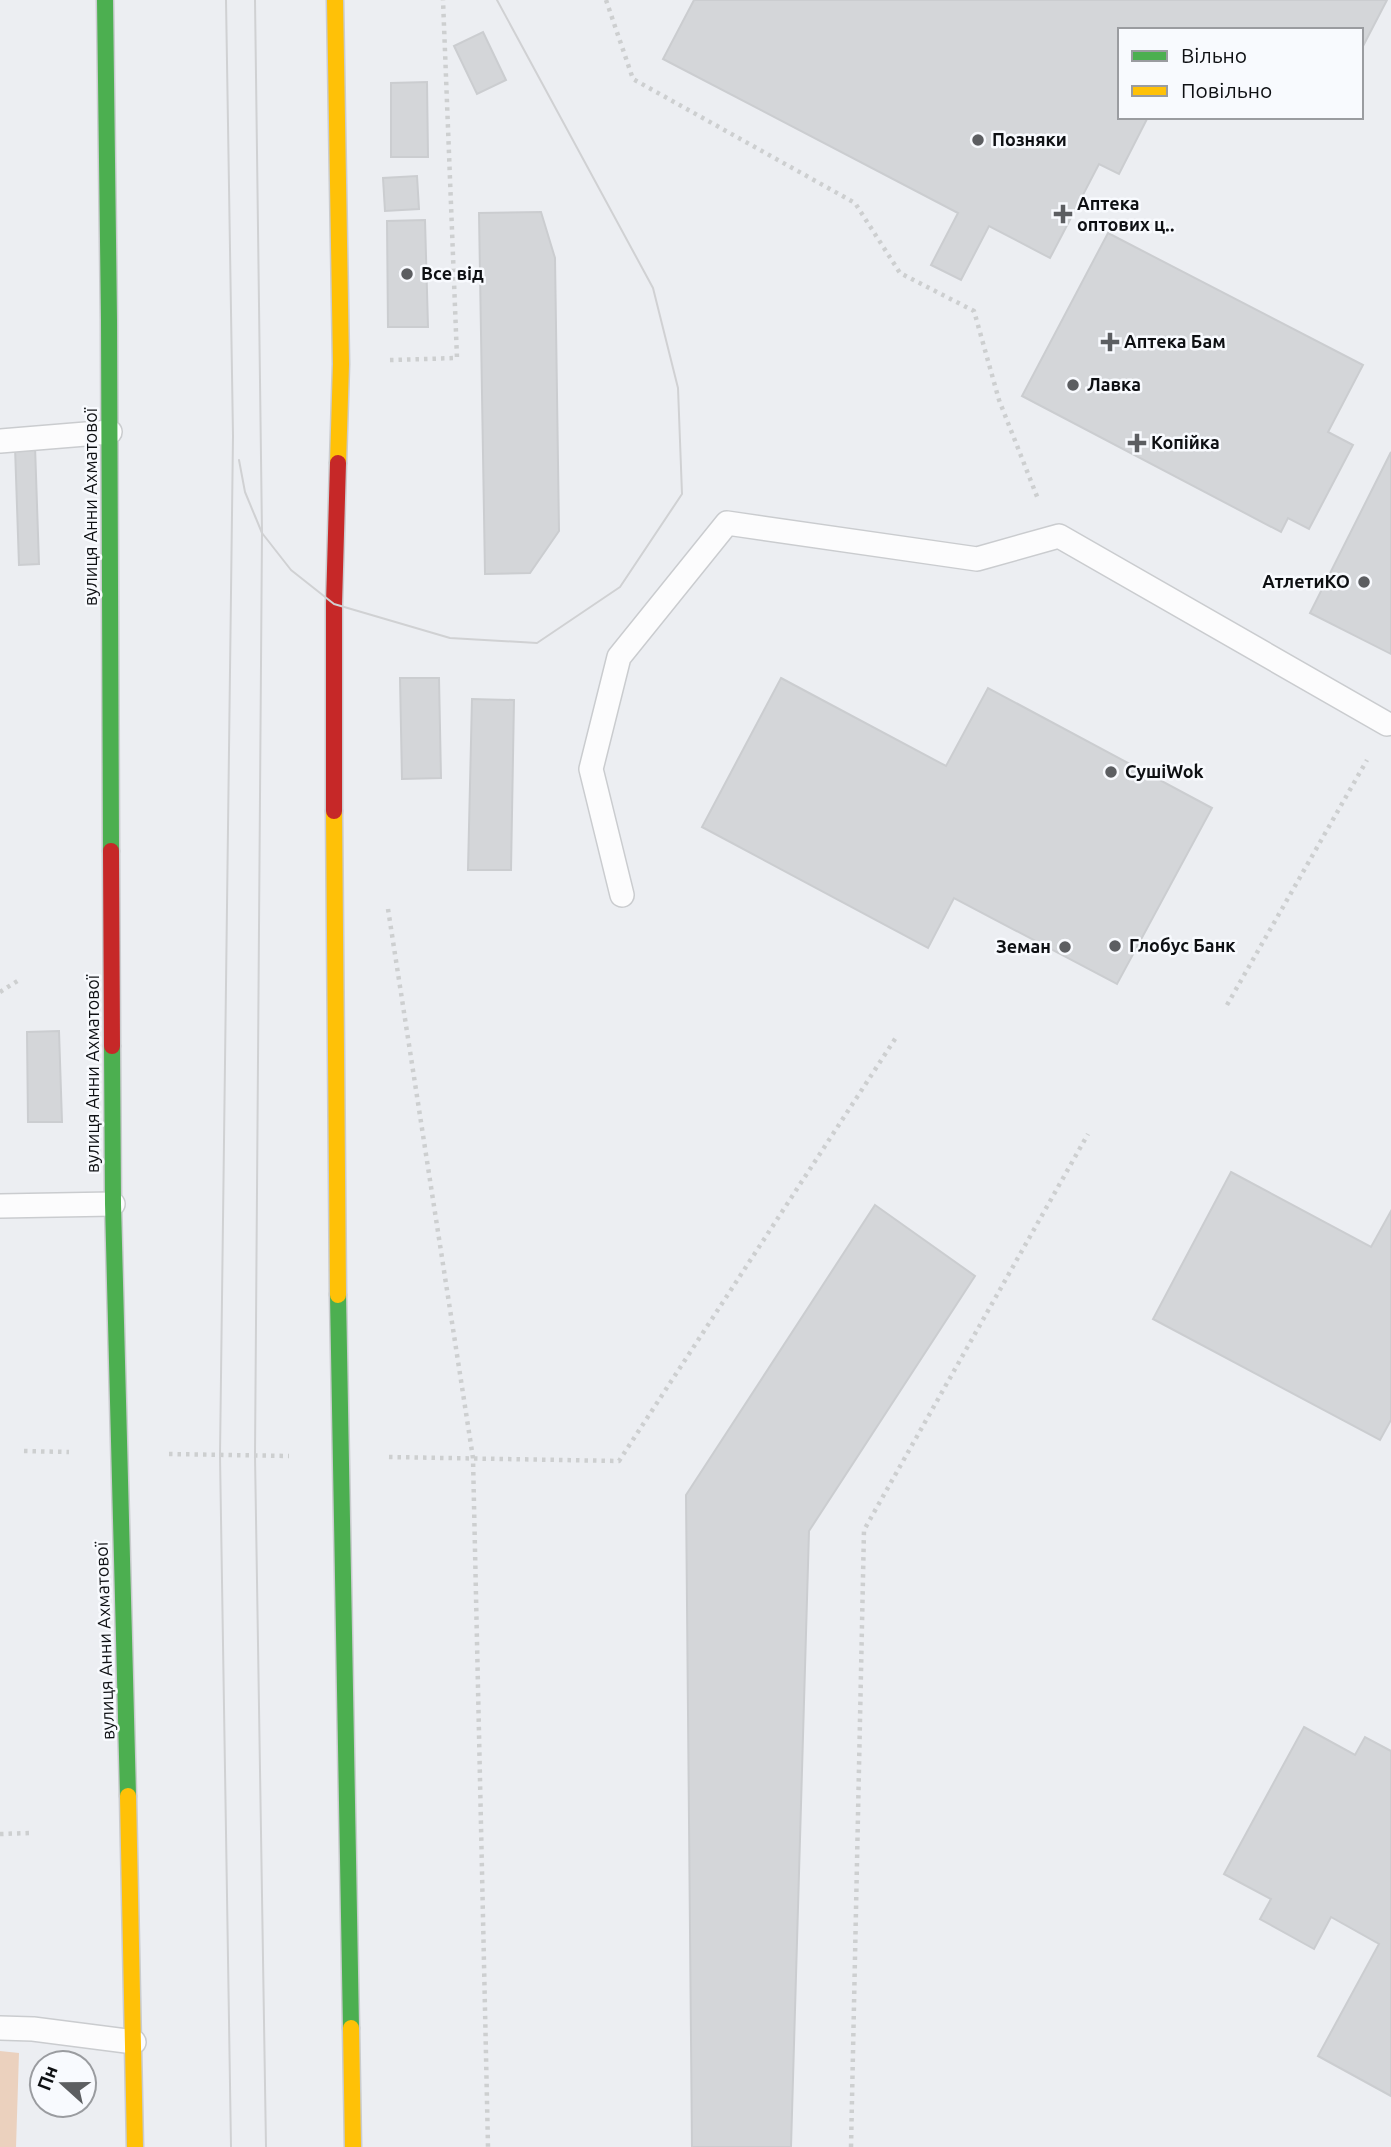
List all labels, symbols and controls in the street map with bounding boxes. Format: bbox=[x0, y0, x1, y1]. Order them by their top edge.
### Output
legend bbox=[1118, 28, 1363, 119]
text: Вільно bbox=[1181, 43, 1247, 67]
text: Повільно bbox=[1181, 78, 1272, 102]
place label: Позняки bbox=[992, 129, 1067, 149]
marker: Позняки bbox=[970, 132, 986, 148]
place label: Аптека оптових ц‥ bbox=[1077, 193, 1175, 234]
marker: Аптека оптових ц‥ bbox=[1055, 206, 1071, 222]
place label: Все від bbox=[421, 263, 484, 283]
marker: Все від bbox=[399, 266, 415, 282]
place label: Аптека Бам bbox=[1124, 331, 1226, 351]
marker: Аптека Бам bbox=[1102, 334, 1118, 350]
place label: Лавка bbox=[1087, 374, 1141, 394]
marker: Лавка bbox=[1065, 377, 1081, 393]
street label: вулиця Анни Ахматової bbox=[80, 407, 100, 606]
place label: Копійка bbox=[1151, 432, 1220, 452]
marker: Копійка bbox=[1129, 435, 1145, 451]
place label: АтлетиКО bbox=[1262, 571, 1350, 591]
marker: АтлетиКО bbox=[1356, 574, 1372, 590]
place label: СушіWok bbox=[1125, 761, 1204, 781]
marker: СушіWok bbox=[1103, 764, 1119, 780]
place label: Глобус Банк bbox=[1129, 935, 1236, 955]
place label: Земан bbox=[996, 936, 1051, 956]
marker: Глобус Банк bbox=[1107, 938, 1123, 954]
marker: Земан bbox=[1057, 939, 1073, 955]
street label: вулиця Анни Ахматової bbox=[82, 974, 102, 1173]
street label: вулиця Анни Ахматової bbox=[91, 1541, 117, 1740]
north arrow bbox=[28, 2049, 98, 2119]
text: Пн bbox=[32, 2062, 62, 2093]

